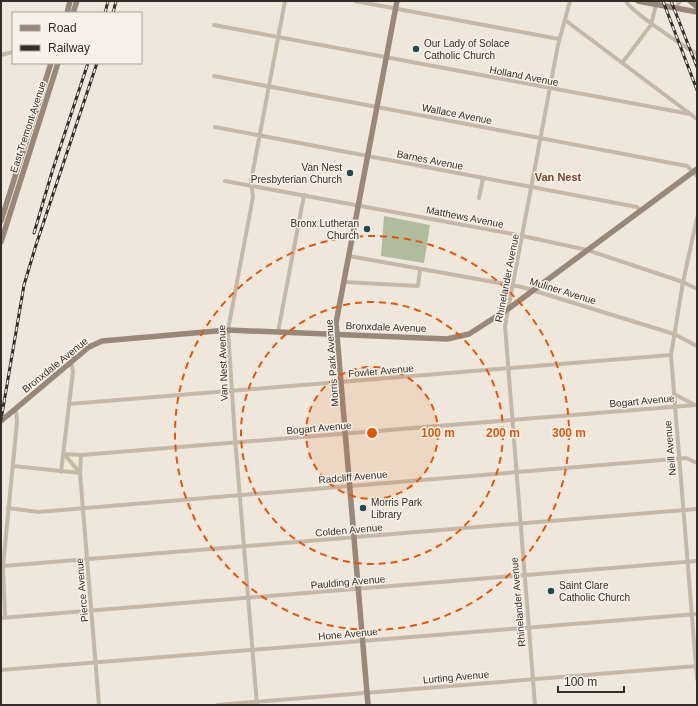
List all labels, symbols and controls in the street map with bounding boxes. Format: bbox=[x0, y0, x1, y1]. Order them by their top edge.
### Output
legend bbox=[12, 12, 142, 64]
text: Road bbox=[48, 21, 77, 35]
place label: Our Lady of Solace Catholic Church bbox=[424, 38, 510, 61]
text: Railway bbox=[48, 41, 90, 55]
marker: Our Lady of Solace Catholic Church bbox=[411, 44, 421, 54]
street label: Holland Avenue bbox=[489, 64, 560, 88]
street label: East Tremont Avenue bbox=[8, 80, 48, 174]
street label: Wallace Avenue bbox=[421, 102, 493, 126]
street label: Barnes Avenue bbox=[396, 148, 465, 172]
place label: Van Nest Presbyterian Church bbox=[251, 162, 342, 185]
marker: Van Nest Presbyterian Church bbox=[345, 168, 355, 178]
district label: Van Nest bbox=[535, 171, 582, 183]
street label: Matthews Avenue bbox=[425, 204, 505, 230]
place label: Bronx Lutheran Church bbox=[291, 218, 359, 241]
marker: Bronx Lutheran Church bbox=[362, 224, 372, 234]
street label: Rhinelander Avenue bbox=[493, 232, 521, 323]
street label: Muliner Avenue bbox=[529, 276, 598, 306]
street label: Morris Park Avenue bbox=[323, 319, 341, 407]
street label: Bronxdale Avenue bbox=[345, 320, 427, 334]
street label: Van Nest Avenue bbox=[216, 324, 230, 401]
street label: Bronxdale Avenue bbox=[20, 335, 90, 395]
street label: Fowler Avenue bbox=[348, 363, 415, 379]
street label: Bogart Avenue bbox=[609, 393, 675, 409]
street label: Neill Avenue bbox=[662, 419, 678, 476]
street label: Bogart Avenue bbox=[286, 420, 352, 436]
centre of rings bbox=[365, 426, 379, 440]
text: 100 m bbox=[421, 426, 455, 440]
text: 200 m bbox=[486, 426, 520, 440]
text: 300 m bbox=[552, 426, 586, 440]
street label: Radcliff Avenue bbox=[318, 468, 388, 485]
place label: Morris Park Library bbox=[371, 497, 423, 520]
marker: Morris Park Library bbox=[358, 503, 368, 513]
street label: Colden Avenue bbox=[315, 522, 384, 538]
street label: Rhinelander Avenue bbox=[509, 556, 527, 647]
street label: Pierce Avenue bbox=[74, 557, 90, 623]
street label: Paulding Avenue bbox=[310, 573, 386, 591]
place label: Saint Clare Catholic Church bbox=[559, 580, 630, 603]
marker: Saint Clare Catholic Church bbox=[546, 586, 556, 596]
street label: Hone Avenue bbox=[318, 626, 379, 642]
scale bar bbox=[558, 668, 624, 694]
street label: Lurting Avenue bbox=[422, 669, 490, 685]
text: 100 m bbox=[564, 675, 597, 689]

